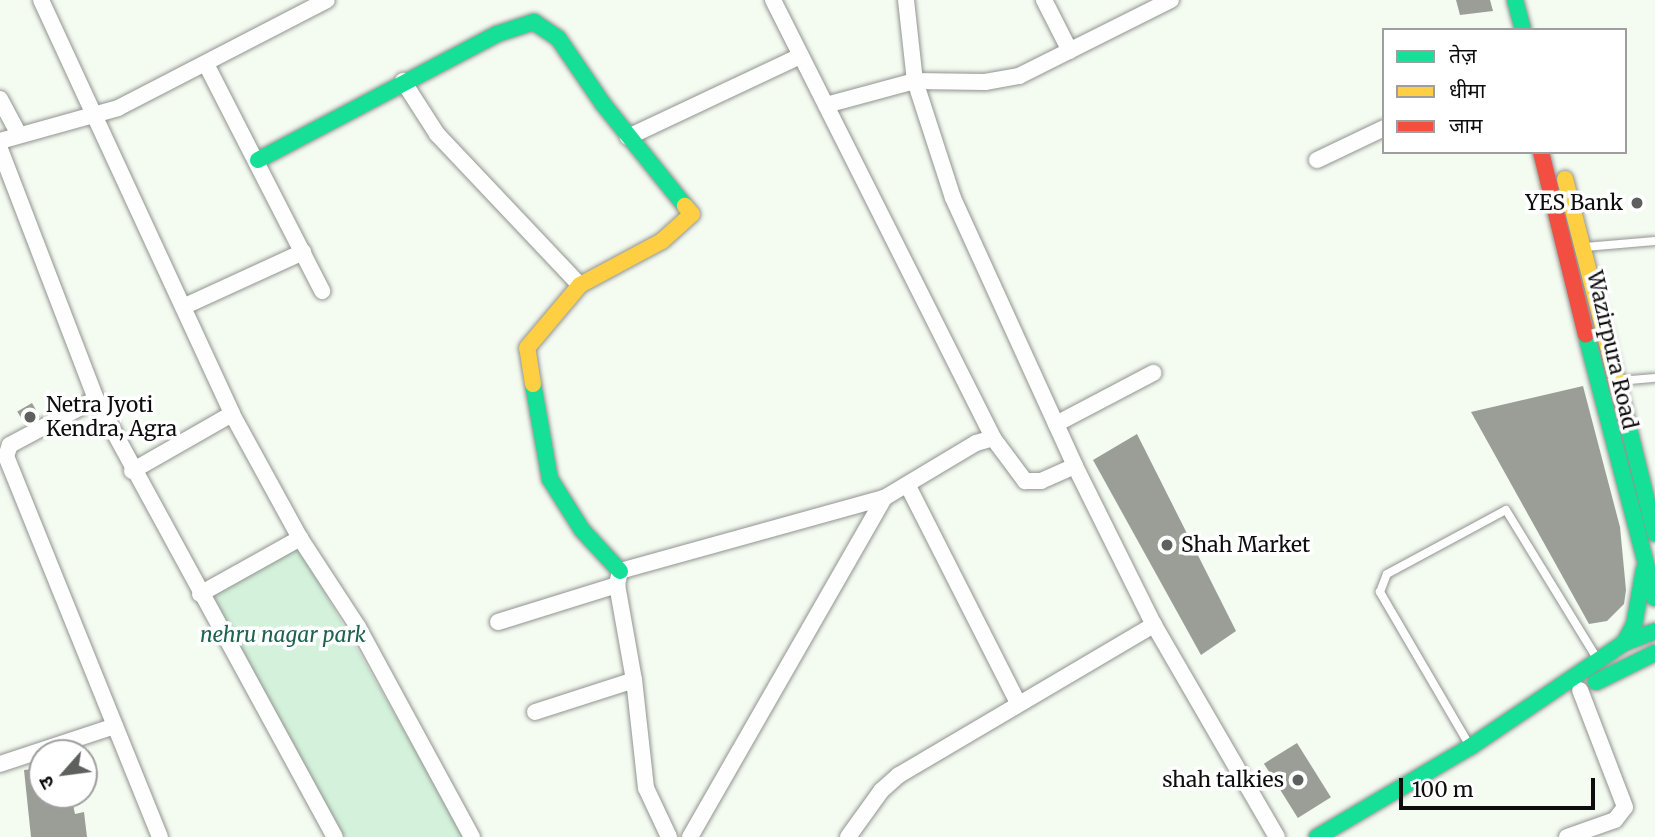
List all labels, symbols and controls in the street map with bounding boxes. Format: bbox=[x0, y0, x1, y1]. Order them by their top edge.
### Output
legend bbox=[1382, 28, 1627, 154]
text: तेज़ bbox=[1449, 42, 1477, 69]
text: धीमा bbox=[1449, 77, 1485, 104]
text: जाम bbox=[1449, 112, 1483, 139]
place label: YES Bank bbox=[1525, 190, 1623, 216]
marker: YES Bank bbox=[1629, 195, 1645, 211]
street label: Wazirpura Road bbox=[1582, 268, 1642, 432]
place label: Netra Jyoti Kendra, Agra bbox=[46, 392, 177, 442]
marker: Netra Jyoti Kendra, Agra bbox=[20, 407, 40, 427]
place label: Shah Market bbox=[1181, 532, 1310, 558]
marker: Shah Market bbox=[1159, 537, 1175, 553]
park label: nehru nagar park bbox=[200, 622, 366, 648]
north arrow bbox=[28, 739, 98, 809]
scale bar bbox=[1403, 764, 1599, 808]
place label: shah talkies bbox=[1162, 767, 1284, 793]
text: उ bbox=[33, 772, 59, 793]
marker: shah talkies bbox=[1290, 772, 1306, 788]
text: 100 m bbox=[1412, 776, 1474, 803]

